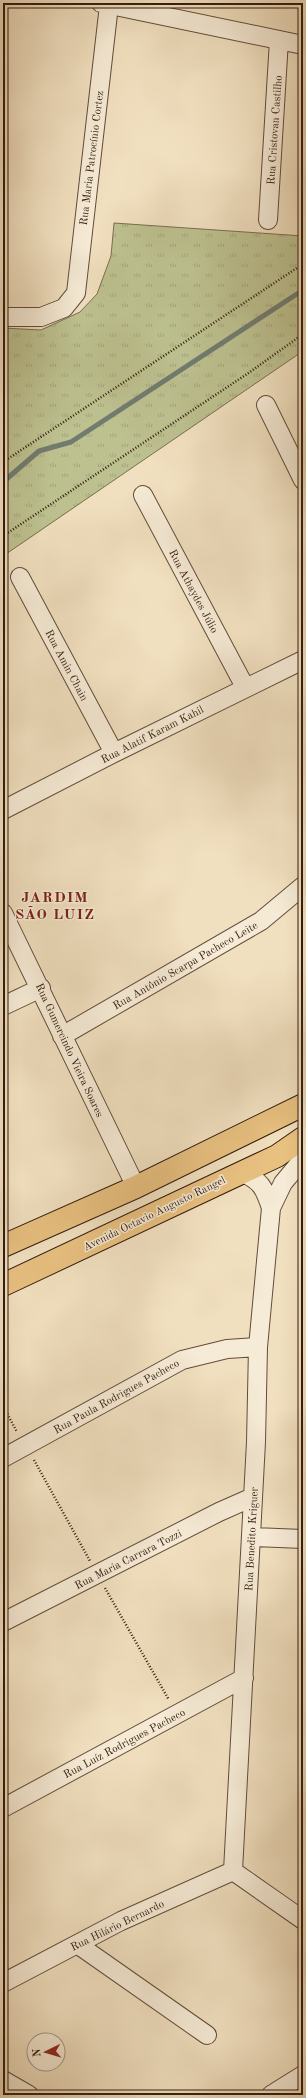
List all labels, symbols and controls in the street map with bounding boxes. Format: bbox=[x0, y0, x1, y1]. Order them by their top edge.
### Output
street label: Rua Cristovan Castilho bbox=[266, 75, 285, 185]
street label: Rua Maria Patrocínio Cortez bbox=[79, 90, 106, 226]
street label: Rua Athaydes Júlio bbox=[166, 548, 219, 635]
street label: Rua Amin Chain bbox=[42, 628, 89, 703]
street label: Rua Alatif Karam Kahil bbox=[99, 705, 206, 766]
district label: JARDIM SÃO LUIZ bbox=[15, 891, 95, 923]
street label: Rua Antônio Scarpa Pacheco Leite bbox=[112, 920, 260, 1012]
street label: Rua Gumercindo Vieira Soares bbox=[33, 982, 105, 1120]
street label: Avenida Octavio Augusto Rangel bbox=[82, 1175, 227, 1254]
street label: Rua Paula Rodrigues Pacheco bbox=[52, 1358, 181, 1437]
street label: Rua Benedito Kriguer bbox=[244, 1486, 261, 1591]
street label: Rua Maria Carrara Tozzi bbox=[73, 1529, 184, 1592]
street label: Rua Luíz Rodrigues Pacheco bbox=[62, 1707, 187, 1781]
street label: Rua Hilário Bernardo bbox=[69, 1899, 166, 1954]
north arrow bbox=[26, 2032, 66, 2072]
text: N bbox=[32, 2047, 43, 2057]

